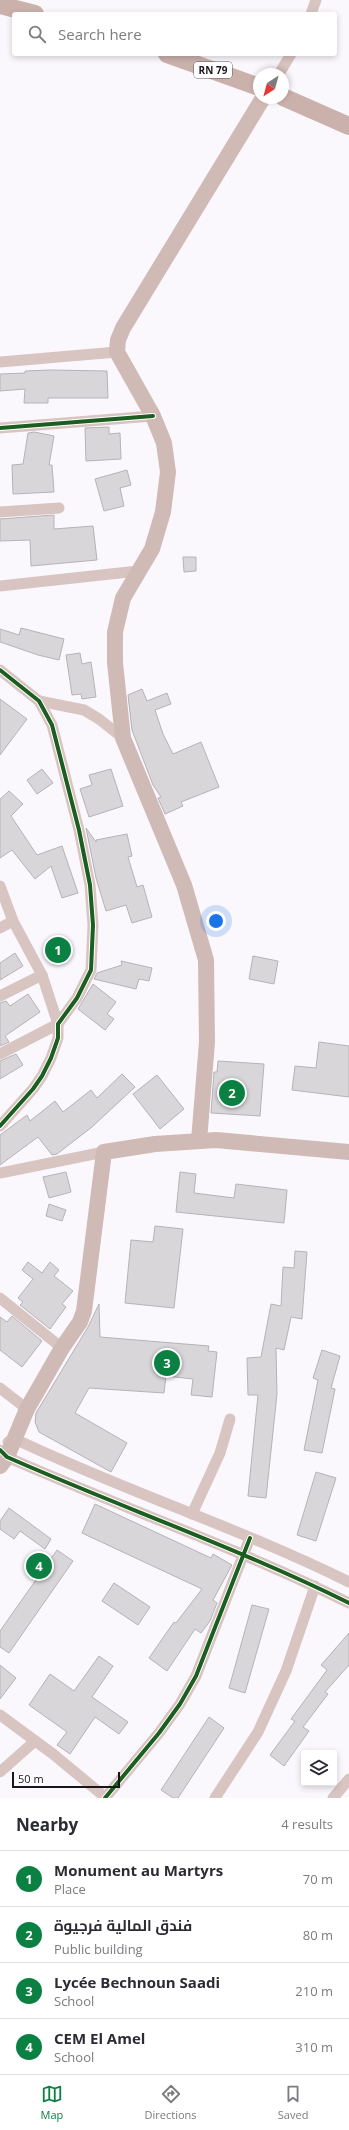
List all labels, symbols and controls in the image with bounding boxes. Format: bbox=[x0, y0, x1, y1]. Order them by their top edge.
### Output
search box bbox=[12, 12, 337, 56]
icon: search bbox=[26, 23, 48, 45]
text: Search here bbox=[58, 24, 142, 44]
road number: RN 79 bbox=[194, 62, 232, 78]
north arrow bbox=[253, 68, 289, 104]
your location bbox=[206, 911, 226, 931]
pin: 1 bbox=[45, 935, 71, 965]
pin: 2 bbox=[219, 1078, 245, 1108]
pin: 3 bbox=[154, 1348, 180, 1378]
pin: 4 bbox=[26, 1551, 52, 1581]
map controls bbox=[301, 1750, 337, 1786]
button: layers bbox=[301, 1750, 337, 1786]
scale bar bbox=[12, 1770, 120, 1789]
text: 50 m bbox=[18, 1771, 44, 1786]
text: Nearby bbox=[16, 1813, 78, 1836]
text: 4 results bbox=[281, 1815, 333, 1833]
text: Monument au Martyrs bbox=[54, 1860, 223, 1880]
text: 1 bbox=[25, 1870, 33, 1888]
text: 70 m bbox=[303, 1870, 333, 1888]
text: Place bbox=[54, 1880, 86, 1898]
text: فندق المالية فرجيوة bbox=[54, 1915, 192, 1935]
text: 2 bbox=[25, 1926, 33, 1944]
text: 80 m bbox=[303, 1926, 333, 1944]
text: Public building bbox=[54, 1940, 143, 1958]
text: Lycée Bechnoun Saadi bbox=[54, 1972, 220, 1992]
text: 3 bbox=[25, 1982, 33, 2000]
text: 210 m bbox=[295, 1982, 333, 2000]
text: School bbox=[54, 1992, 94, 2010]
text: CEM El Amel bbox=[54, 2028, 145, 2048]
text: 4 bbox=[25, 2038, 33, 2056]
text: 310 m bbox=[295, 2038, 333, 2056]
text: School bbox=[54, 2048, 94, 2066]
tab: Map bbox=[41, 2083, 63, 2122]
tab: Directions bbox=[145, 2083, 197, 2122]
tab: Saved bbox=[278, 2083, 308, 2122]

